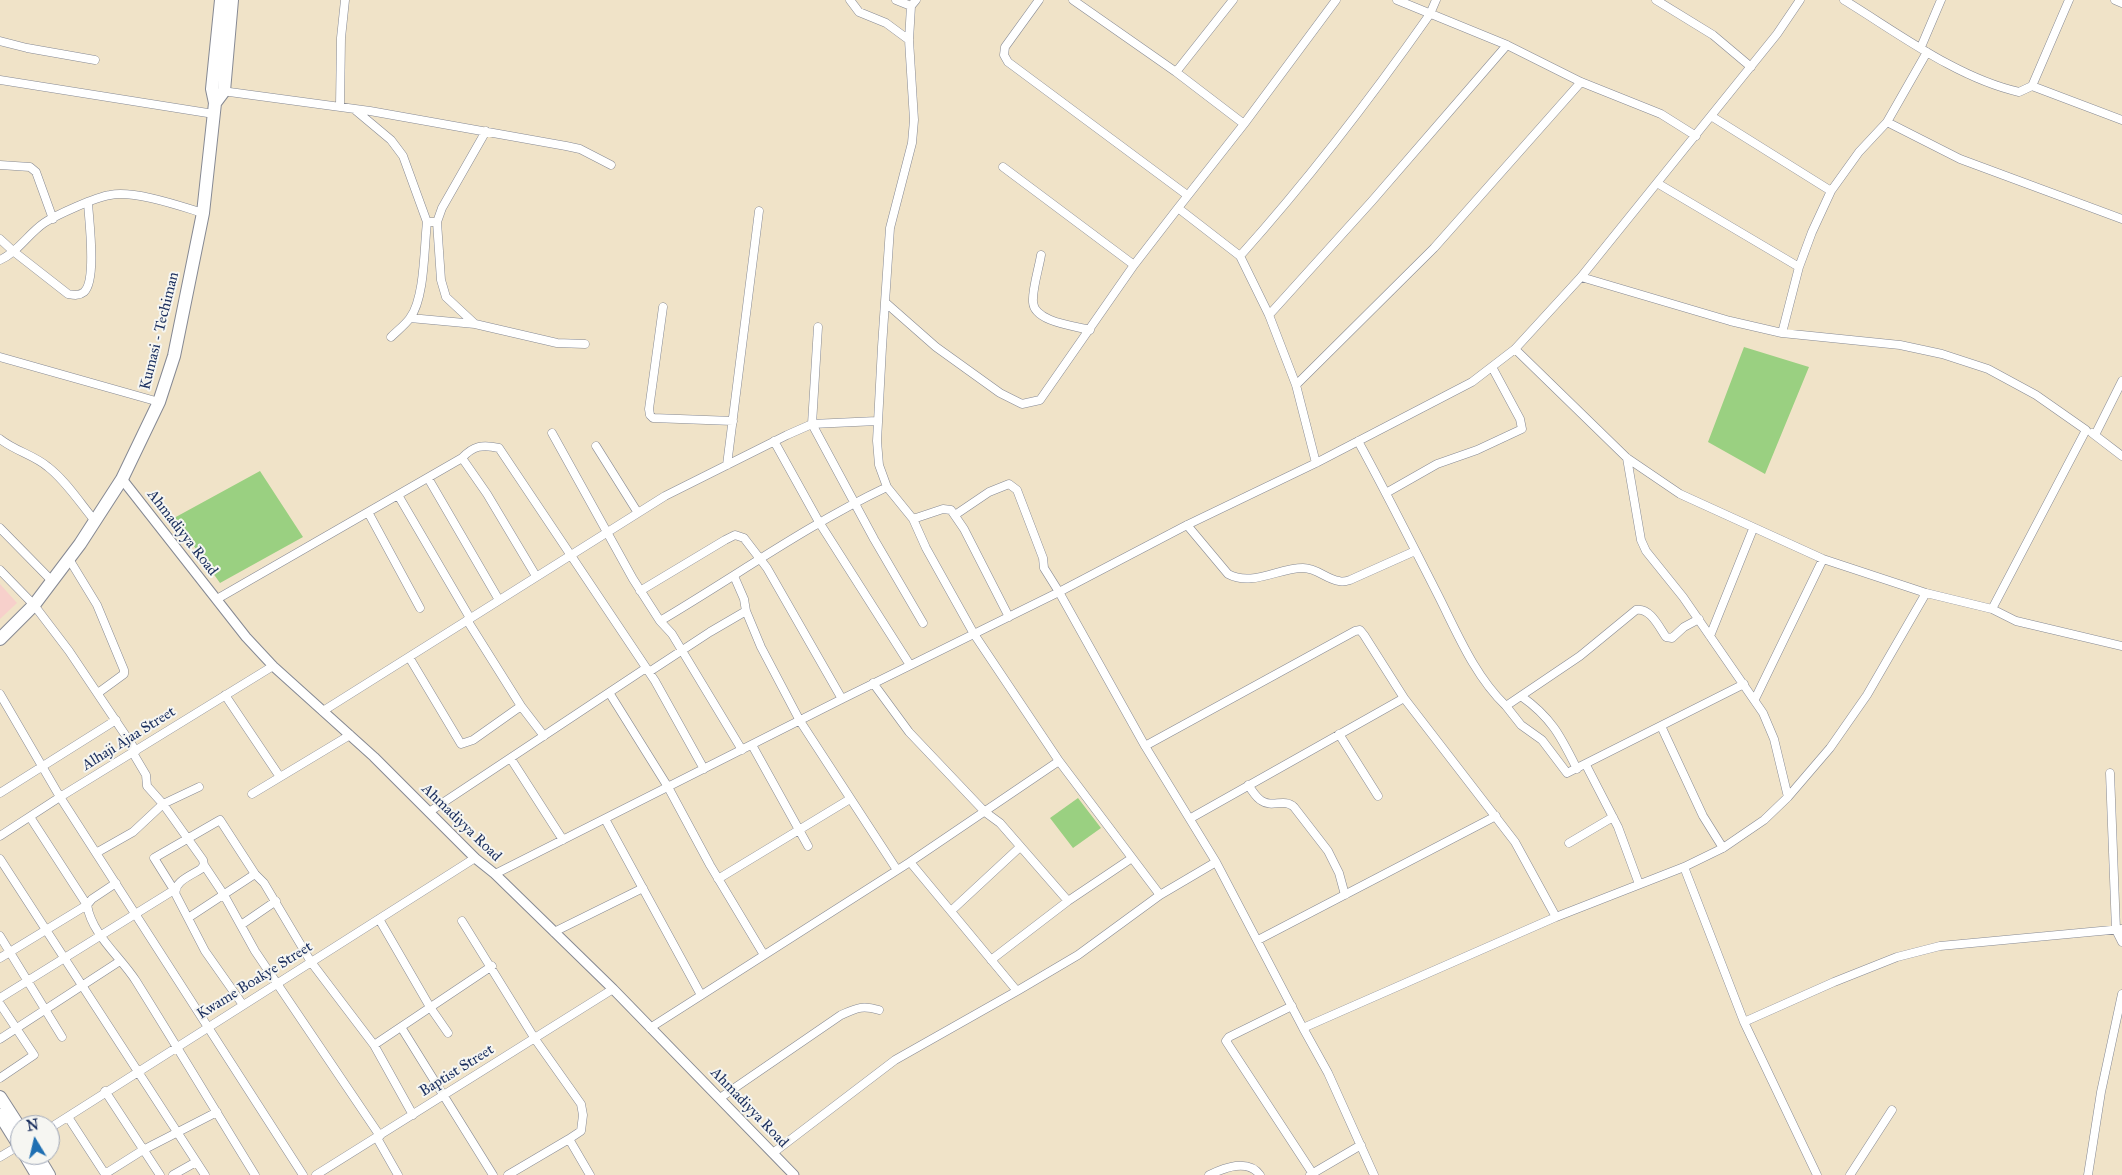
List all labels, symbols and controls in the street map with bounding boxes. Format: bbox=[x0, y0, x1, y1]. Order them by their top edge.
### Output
street label: Kumasi - Techiman bbox=[137, 270, 183, 392]
street label: Ahmadiyya Road bbox=[143, 486, 221, 580]
street label: Alhaji Ajaa Street bbox=[79, 703, 179, 775]
street label: Ahmadiyya Road bbox=[417, 780, 505, 866]
street label: Kwame Boakye Street bbox=[194, 938, 316, 1024]
street label: Baptist Street bbox=[416, 1041, 498, 1101]
street label: Ahmadiyya Road bbox=[706, 1064, 792, 1152]
north arrow bbox=[10, 1115, 60, 1165]
text: N bbox=[26, 1116, 40, 1135]

